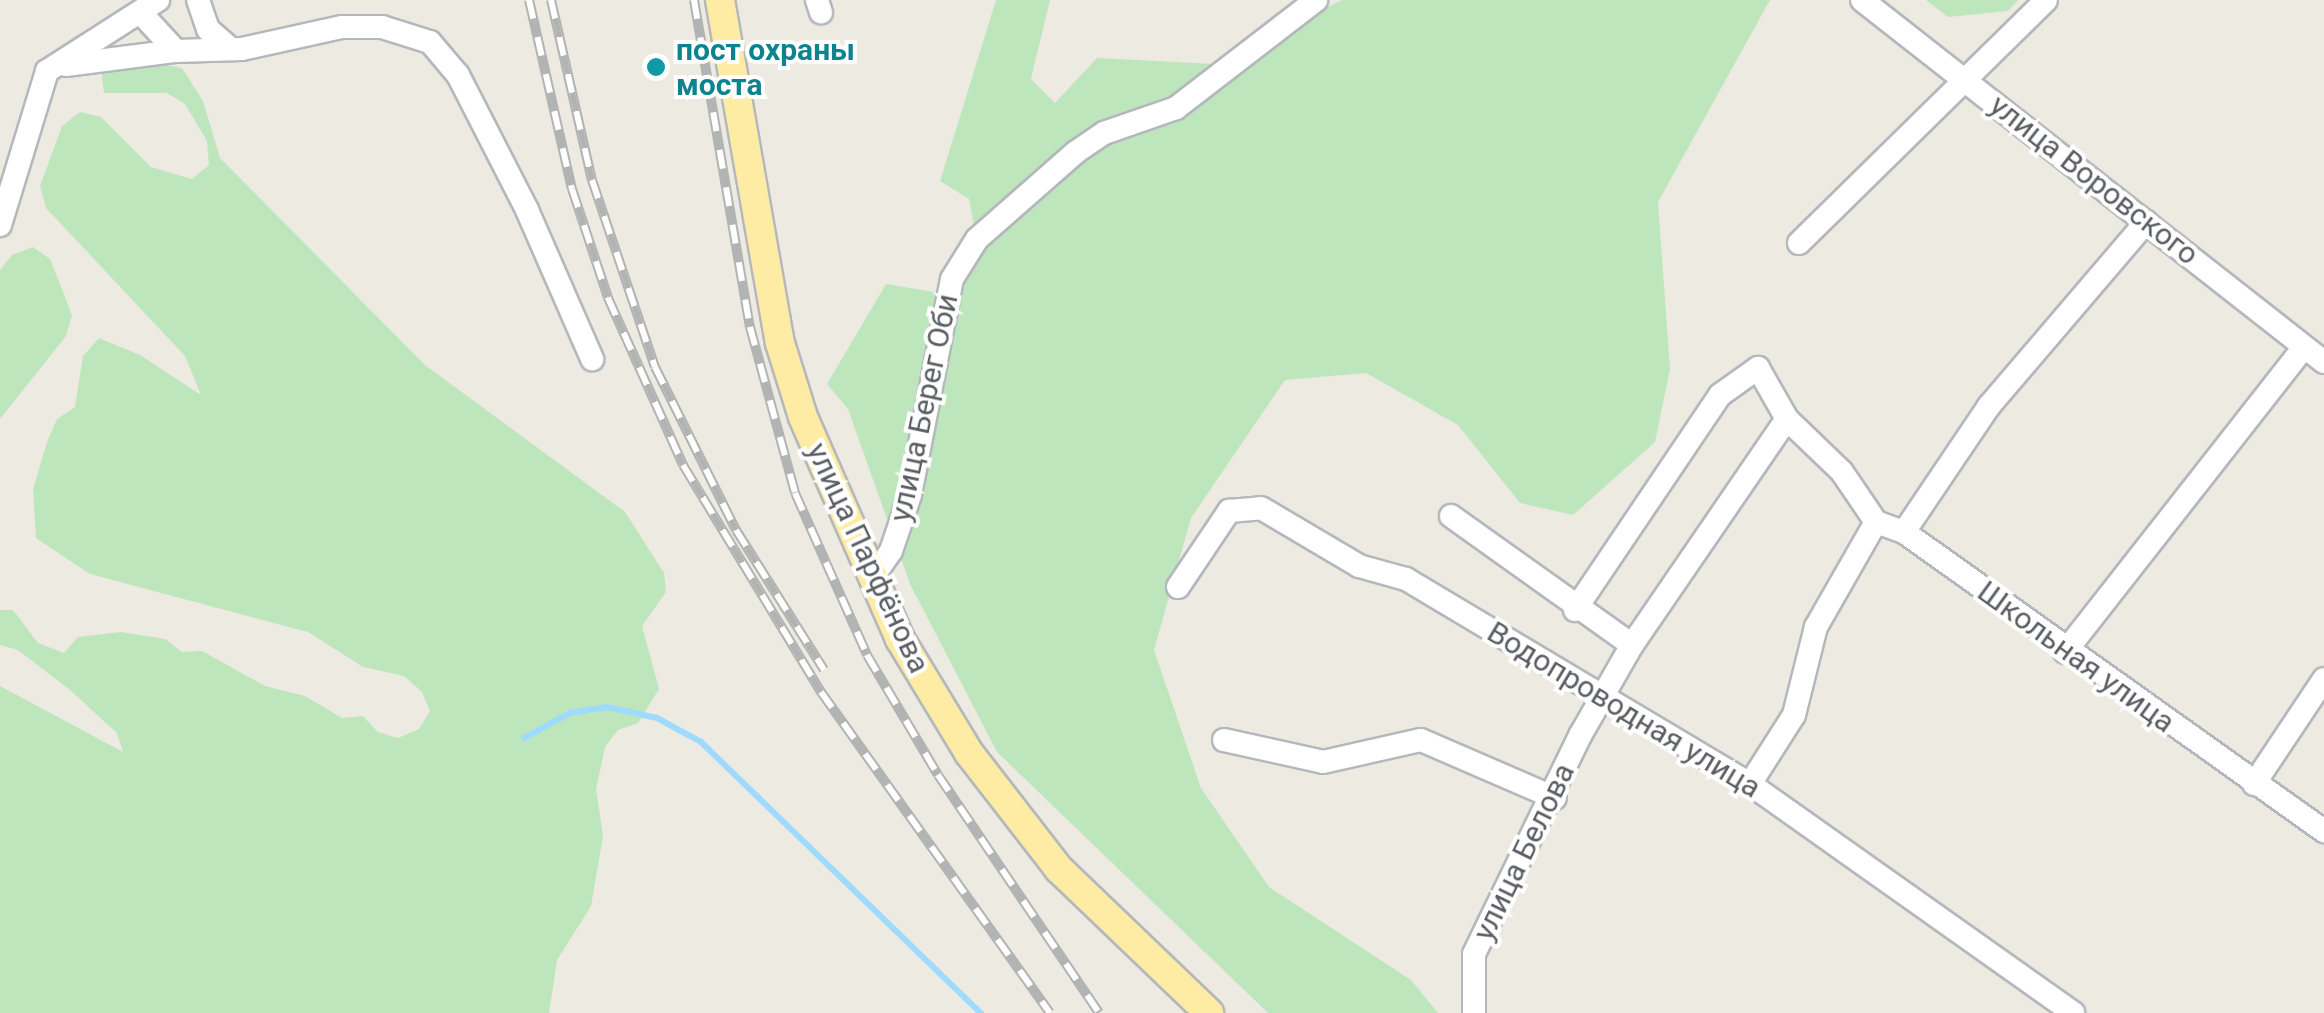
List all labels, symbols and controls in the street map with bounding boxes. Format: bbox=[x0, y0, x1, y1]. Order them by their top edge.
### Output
place label: пост охраны моста bbox=[676, 32, 855, 102]
marker: пост охраны моста bbox=[645, 56, 667, 78]
street label: улица Воровского bbox=[1983, 87, 2205, 273]
street label: улица Берег Оби bbox=[882, 291, 966, 525]
street label: улица Парфёнова bbox=[799, 437, 937, 679]
street label: Школьная улица bbox=[1971, 574, 2181, 740]
street label: Водопроводная улица bbox=[1481, 614, 1767, 806]
street label: улица Белова bbox=[1466, 758, 1582, 946]

